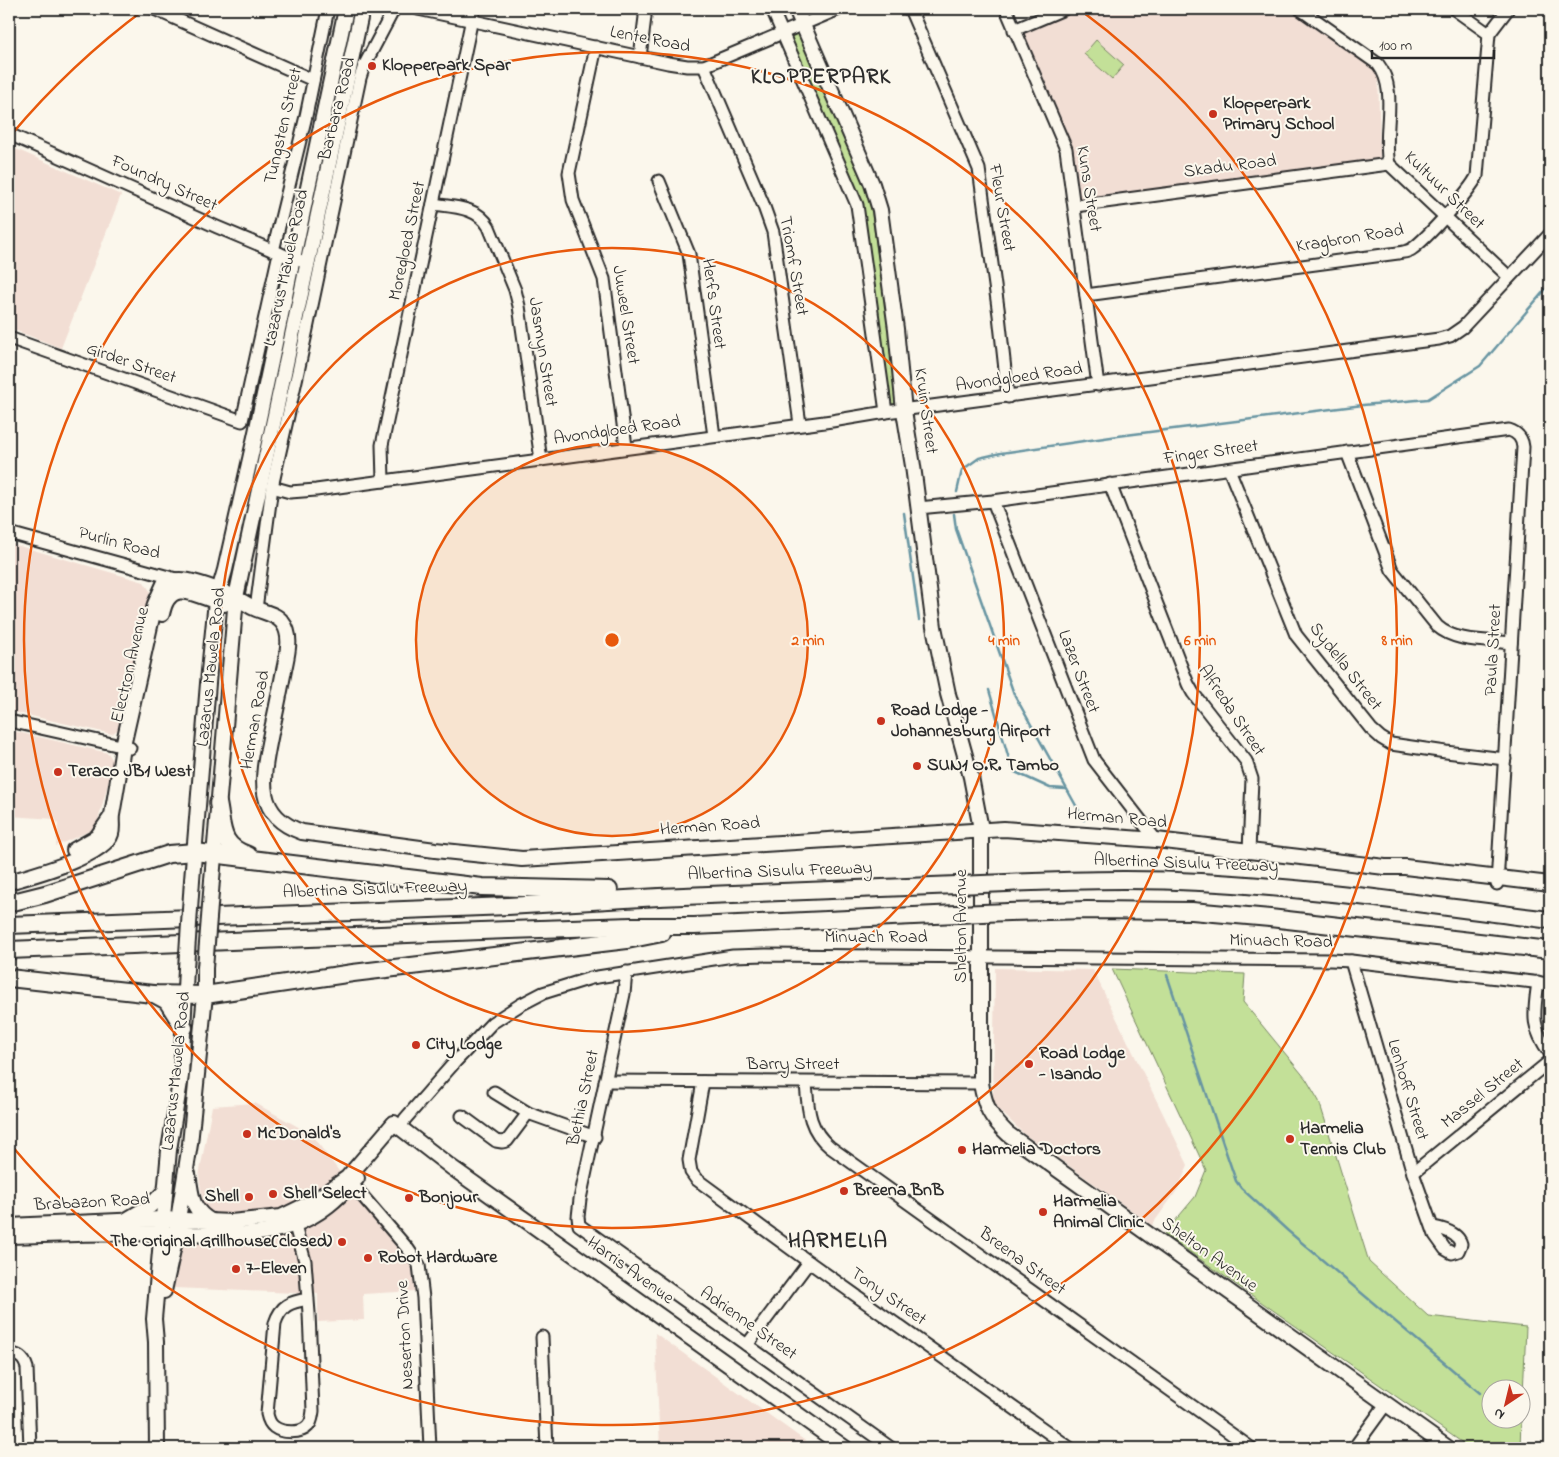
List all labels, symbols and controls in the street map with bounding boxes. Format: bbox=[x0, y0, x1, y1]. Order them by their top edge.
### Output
street label: Lente Road bbox=[608, 19, 692, 61]
scale bar bbox=[1372, 28, 1494, 60]
text: 100 m bbox=[1379, 35, 1412, 57]
place label: Klopperpark Spar bbox=[382, 53, 511, 79]
street label: Barbara Road bbox=[312, 55, 363, 164]
marker: Klopperpark Spar bbox=[366, 60, 378, 72]
district label: KLOPPERPARK bbox=[751, 62, 892, 94]
street label: Tungsten Street bbox=[258, 65, 311, 187]
place label: Klopperpark Primary School bbox=[1223, 91, 1334, 139]
marker: Klopperpark Primary School bbox=[1207, 108, 1219, 120]
street label: Kuns Street bbox=[1068, 144, 1108, 234]
street label: Kultuur Street bbox=[1398, 146, 1490, 236]
street label: Skadu Road bbox=[1182, 148, 1278, 186]
street label: Foundry Street bbox=[106, 149, 221, 219]
street label: Fleur Street bbox=[980, 161, 1021, 254]
street label: Moregloed Street bbox=[383, 179, 434, 303]
street label: Lazarus Mawela Road bbox=[258, 187, 316, 349]
street label: Triomf Street bbox=[771, 214, 815, 318]
street label: Kragbron Road bbox=[1294, 218, 1406, 261]
street label: Herfs Street bbox=[694, 257, 732, 351]
street label: Juweel Street bbox=[604, 264, 646, 366]
street label: Jasmyn Street bbox=[521, 295, 563, 409]
street label: Girder Street bbox=[82, 336, 180, 392]
street label: Avondgloed Road bbox=[954, 356, 1084, 401]
street label: Kruin Street bbox=[906, 366, 944, 456]
street label: Avondgloed Road bbox=[552, 409, 682, 454]
street label: Finger Street bbox=[1161, 433, 1260, 474]
street label: Purlin Road bbox=[75, 521, 163, 567]
street label: Lazarus Mawela Road bbox=[191, 586, 233, 748]
street label: Paula Street bbox=[1479, 603, 1509, 697]
street label: Electron Avenue bbox=[105, 604, 157, 725]
street label: Sydella Street bbox=[1302, 617, 1388, 717]
street label: Lazer Street bbox=[1050, 627, 1106, 717]
text: 2 min bbox=[791, 630, 825, 652]
text: 4 min bbox=[987, 630, 1020, 652]
text: 6 min bbox=[1183, 630, 1217, 652]
text: 8 min bbox=[1380, 630, 1413, 652]
centre of rings bbox=[603, 631, 621, 649]
street label: Alfreda Street bbox=[1191, 660, 1271, 762]
street label: Herman Road bbox=[234, 668, 278, 772]
place label: Road Lodge - Johannesburg Airport bbox=[891, 698, 1051, 746]
marker: Road Lodge - Johannesburg Airport bbox=[875, 715, 887, 727]
place label: SUN1 O.R. Tambo bbox=[927, 753, 1059, 779]
place label: Teraco JB1 West bbox=[68, 759, 193, 785]
marker: SUN1 O.R. Tambo bbox=[911, 760, 923, 772]
marker: Teraco JB1 West bbox=[52, 766, 64, 778]
street label: Herman Road bbox=[1066, 802, 1168, 836]
street label: Herman Road bbox=[659, 811, 761, 843]
street label: Albertina Sisulu Freeway bbox=[1093, 848, 1279, 880]
street label: Albertina Sisulu Freeway bbox=[687, 856, 873, 888]
street label: Shelton Avenue bbox=[949, 868, 975, 983]
street label: Albertina Sisulu Freeway bbox=[282, 874, 468, 906]
street label: Minuach Road bbox=[824, 925, 928, 951]
street label: Minuach Road bbox=[1229, 928, 1333, 956]
street label: Lazarus Mawela Road bbox=[156, 990, 198, 1152]
place label: City Lodge bbox=[426, 1032, 503, 1059]
street label: Lenhoff Street bbox=[1379, 1036, 1435, 1144]
marker: City Lodge bbox=[410, 1039, 422, 1051]
place label: Road Lodge - Isando bbox=[1038, 1041, 1126, 1088]
street label: Bethia Street bbox=[561, 1048, 607, 1149]
street label: Barry Street bbox=[746, 1052, 839, 1078]
street label: Massel Street bbox=[1436, 1052, 1530, 1136]
marker: Road Lodge - Isando bbox=[1023, 1058, 1035, 1070]
place label: Harmelia Tennis Club bbox=[1300, 1116, 1386, 1163]
place label: McDonald's bbox=[257, 1121, 341, 1147]
marker: McDonald's bbox=[241, 1128, 253, 1140]
marker: Harmelia Tennis Club bbox=[1284, 1133, 1296, 1145]
place label: Harmelia Doctors bbox=[972, 1137, 1101, 1163]
marker: Harmelia Doctors bbox=[956, 1144, 968, 1156]
place label: Breena BnB bbox=[853, 1178, 944, 1204]
place label: Shell Select bbox=[283, 1181, 367, 1207]
place label: Shell bbox=[205, 1184, 239, 1210]
place label: Bonjour bbox=[418, 1185, 479, 1211]
marker: Breena BnB bbox=[838, 1185, 850, 1197]
street label: Brabazon Road bbox=[32, 1187, 151, 1219]
marker: Shell Select bbox=[267, 1188, 279, 1200]
place label: Harmelia Animal Clinic bbox=[1053, 1189, 1145, 1236]
marker: Shell bbox=[243, 1191, 255, 1203]
marker: Bonjour bbox=[403, 1192, 415, 1204]
marker: Harmelia Animal Clinic bbox=[1037, 1206, 1049, 1218]
street label: Shelton Avenue bbox=[1155, 1211, 1263, 1300]
street label: Breena Street bbox=[972, 1221, 1071, 1303]
district label: HARMELIA bbox=[788, 1226, 888, 1258]
place label: The Original Grillhouse(closed) bbox=[110, 1229, 333, 1256]
street label: Harris Avenue bbox=[581, 1230, 680, 1312]
marker: The Original Grillhouse(closed) bbox=[336, 1236, 348, 1248]
place label: Robot Hardware bbox=[378, 1245, 498, 1271]
marker: Robot Hardware bbox=[362, 1252, 374, 1264]
place label: 7-Eleven bbox=[246, 1256, 307, 1282]
street label: Tony Street bbox=[845, 1261, 931, 1333]
marker: 7-Eleven bbox=[230, 1263, 242, 1275]
street label: Neserton Drive bbox=[390, 1279, 422, 1390]
street label: Adrienne Street bbox=[694, 1281, 802, 1367]
north arrow bbox=[1482, 1380, 1532, 1430]
text: N bbox=[1490, 1402, 1509, 1425]

